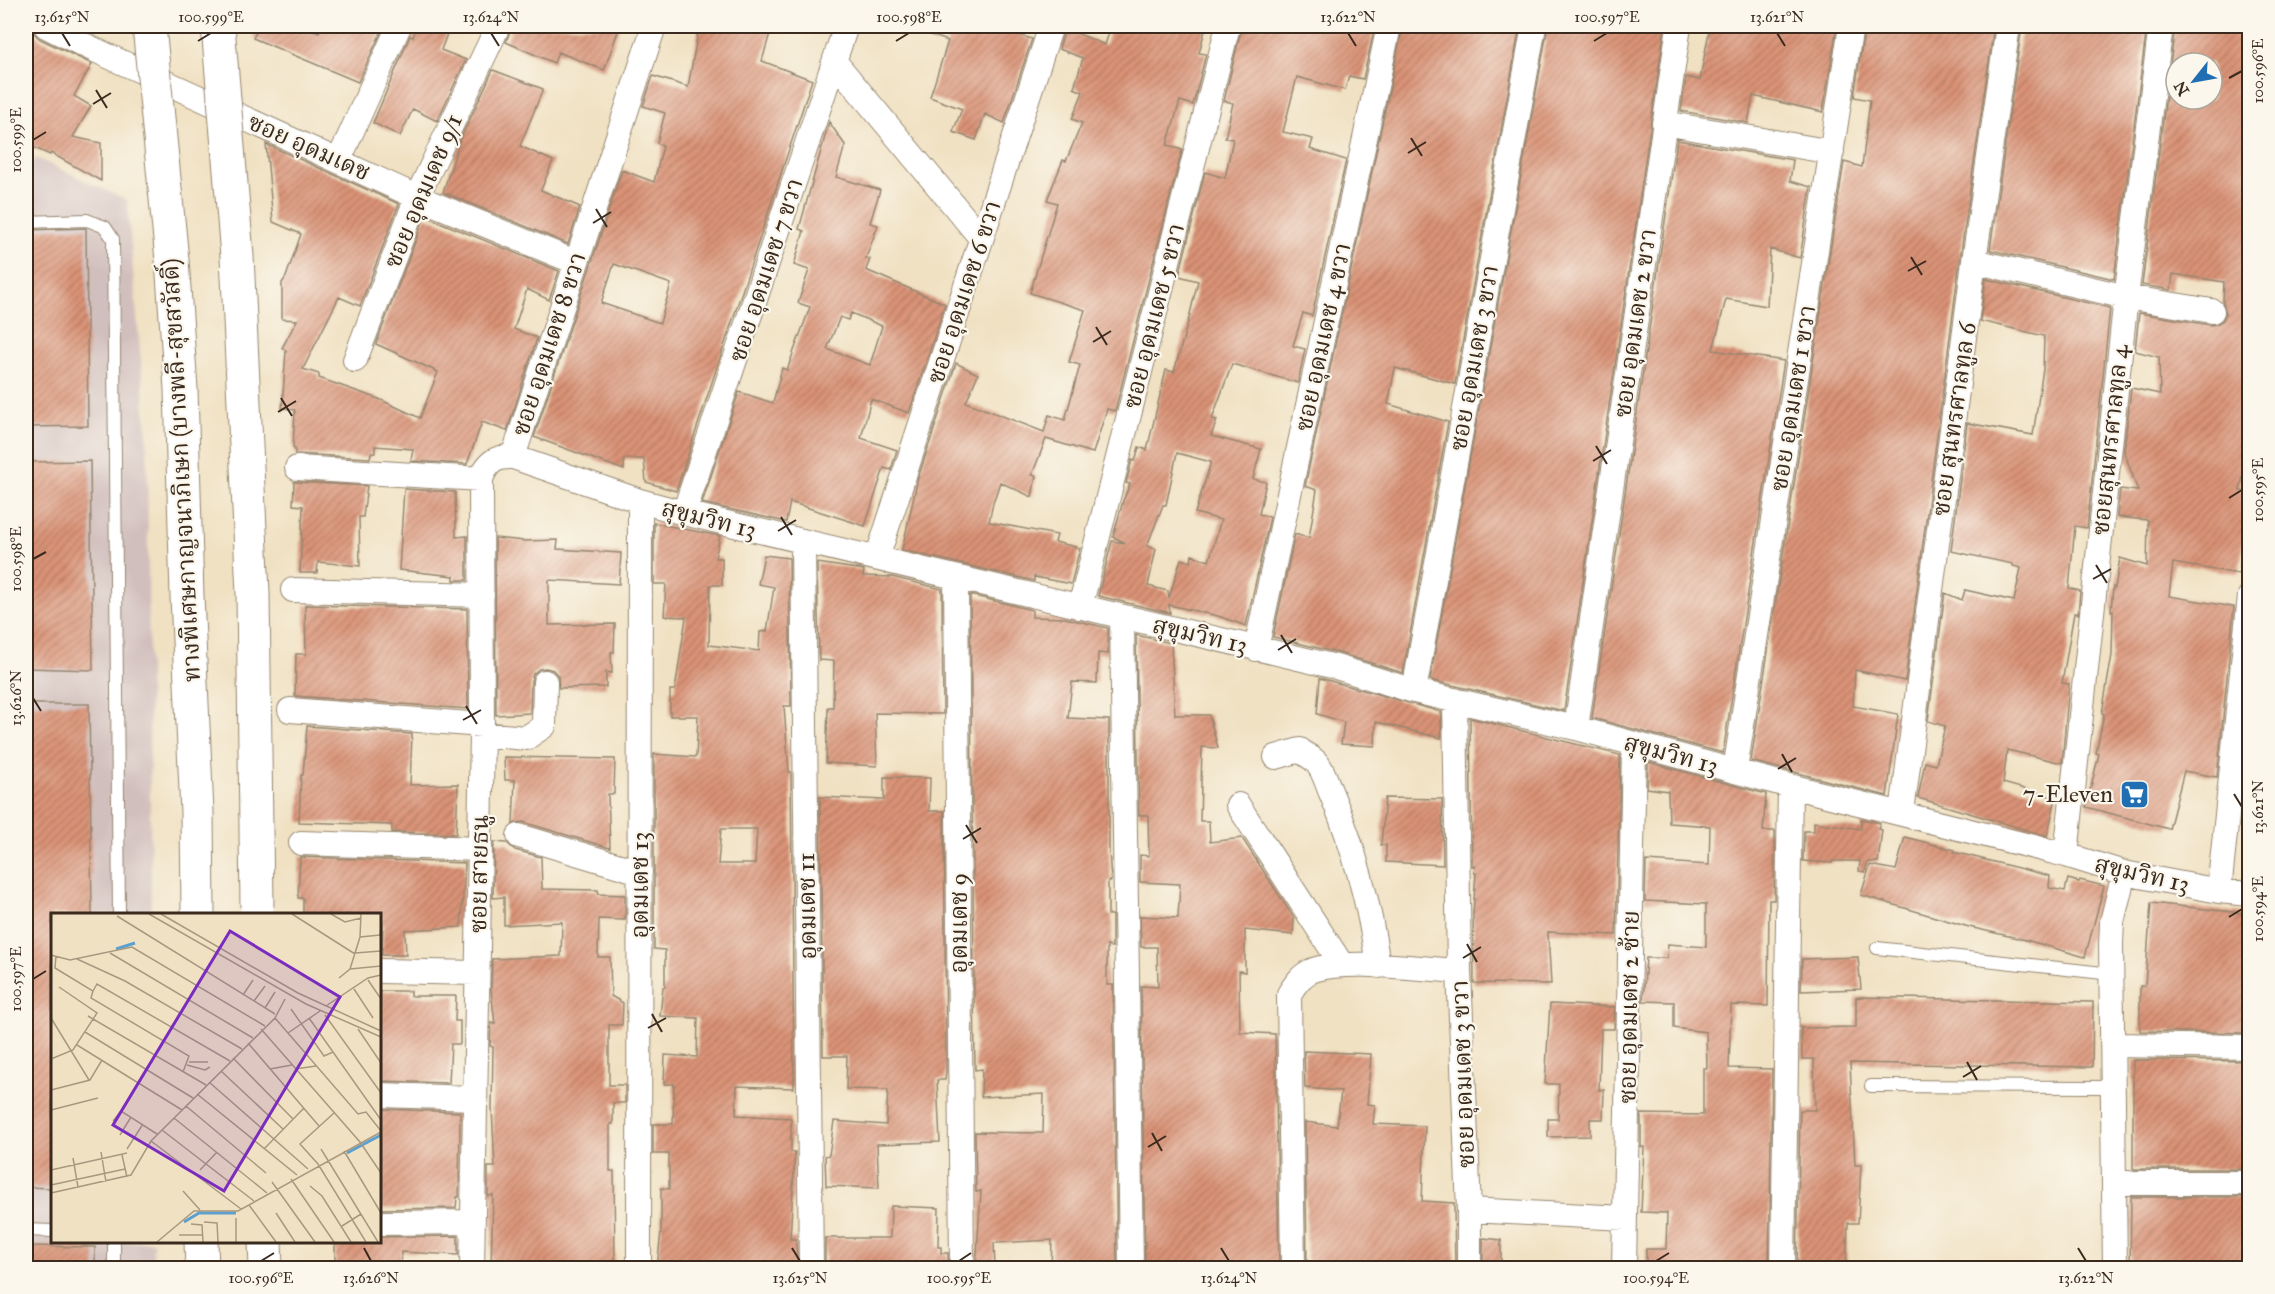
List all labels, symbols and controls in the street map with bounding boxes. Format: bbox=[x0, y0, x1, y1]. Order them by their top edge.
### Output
text: 13.625°N bbox=[34, 8, 90, 26]
text: 100.599°E bbox=[178, 8, 244, 26]
text: 13.624°N bbox=[463, 8, 520, 26]
text: 100.598°E bbox=[876, 8, 942, 26]
text: 13.622°N bbox=[1320, 8, 1376, 26]
text: 100.597°E bbox=[1574, 8, 1640, 26]
text: 13.621°N bbox=[1750, 8, 1804, 26]
text: 100.596°E bbox=[2249, 38, 2267, 104]
north arrow bbox=[2164, 51, 2224, 111]
text: N bbox=[2170, 77, 2193, 99]
text: 100.599°E bbox=[7, 107, 25, 173]
street label: ซอย อุดมเดช bbox=[243, 107, 375, 187]
street label: ซอย อุดมเดช 9/1 bbox=[377, 109, 469, 273]
street label: ซอย อุดมเดช 7 ขวา bbox=[722, 174, 810, 366]
street label: ซอย อุดมเดช 6 ขวา bbox=[920, 197, 1008, 387]
street label: ซอย อุดมเดช 5 ขวา bbox=[1116, 220, 1192, 412]
street label: ซอย อุดมเดช 2 ขวา bbox=[1607, 227, 1663, 419]
street label: ซอย อุดมเดช 4 ขวา bbox=[1288, 240, 1358, 434]
street label: ซอย อุดมเดช 8 ขวา bbox=[505, 248, 593, 440]
street label: ทางพิเศษกาญจนาภิเษก (บางพลี-สุขสวัสดิ์) bbox=[152, 257, 207, 683]
street label: ซอย อุดมเดช 3 ขวา bbox=[1443, 263, 1505, 453]
street label: ซอย อุดมเดช 1 ขวา bbox=[1763, 303, 1823, 493]
street label: ซอย สุนทรศาลทูล 6 bbox=[1926, 319, 1983, 518]
street label: ซอยสุนทรศาลทูล 4 bbox=[2085, 343, 2135, 537]
text: 100.595°E bbox=[2249, 458, 2267, 522]
street label: สุขุมวิท 13 bbox=[659, 493, 759, 545]
text: 100.598°E bbox=[7, 526, 25, 592]
street label: สุขุมวิท 13 bbox=[1150, 610, 1250, 660]
text: 13.626°N bbox=[7, 670, 25, 726]
street label: สุขุมวิท 13 bbox=[1621, 727, 1721, 781]
supermarket icon: 7-Eleven bbox=[2118, 778, 2150, 810]
place label: 7-Eleven bbox=[2023, 779, 2113, 809]
text: 13.621°N bbox=[2249, 780, 2267, 834]
street label: ซอย สายธนู bbox=[463, 815, 495, 933]
street label: อุดมเดช 13 bbox=[625, 832, 655, 938]
street label: สุขุมวิท 13 bbox=[2092, 849, 2192, 899]
street label: อุดมเดช 11 bbox=[791, 852, 823, 960]
street label: อุดมเดช 9 bbox=[944, 873, 974, 973]
text: 100.594°E bbox=[2249, 876, 2267, 942]
street label: ซอย อุดมเดช 2 ซ้าย bbox=[1612, 910, 1646, 1104]
inset map bbox=[51, 913, 381, 1243]
text: 100.597°E bbox=[7, 946, 25, 1012]
street label: ซอย อุดมเดช 3 ขวา bbox=[1445, 979, 1481, 1169]
text: 100.596°E bbox=[228, 1269, 294, 1287]
text: 13.626°N bbox=[343, 1269, 399, 1287]
text: 13.625°N bbox=[772, 1269, 828, 1287]
text: 100.595°E bbox=[927, 1269, 991, 1287]
text: 13.624°N bbox=[1201, 1269, 1258, 1287]
text: 100.594°E bbox=[1623, 1269, 1689, 1287]
text: 13.622°N bbox=[2058, 1269, 2114, 1287]

